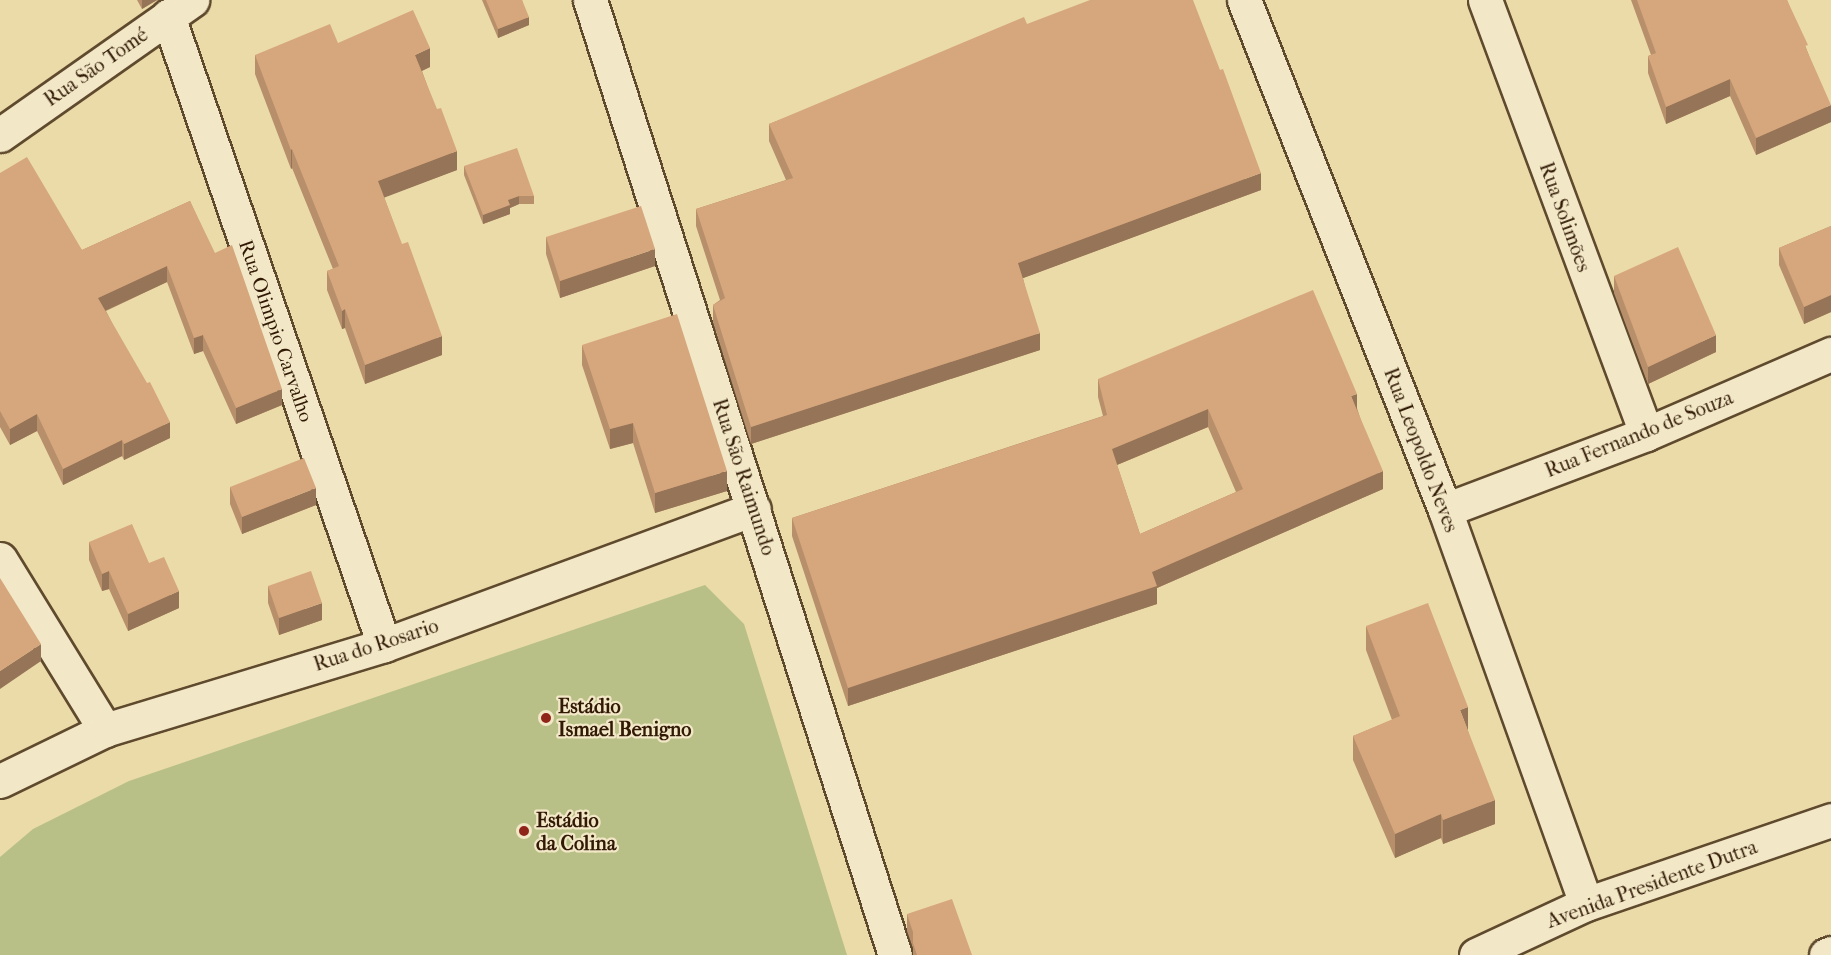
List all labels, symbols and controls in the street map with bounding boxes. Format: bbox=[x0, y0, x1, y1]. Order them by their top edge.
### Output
street label: Rua São Tomé bbox=[39, 22, 153, 112]
street label: Rua Solimões bbox=[1534, 159, 1596, 275]
street label: Rua Olimpio Carvalho bbox=[234, 237, 318, 425]
street label: Rua Leopoldo Neves bbox=[1379, 364, 1463, 536]
street label: Rua Fernando de Souza bbox=[1542, 385, 1736, 483]
street label: Rua São Raimundo bbox=[707, 396, 781, 558]
street label: Rua do Rosario bbox=[311, 614, 441, 676]
place label: Estádio Ismael Benigno bbox=[558, 694, 691, 741]
marker: Estádio Ismael Benigno bbox=[539, 711, 553, 725]
place label: Estádio da Colina bbox=[536, 808, 616, 855]
marker: Estádio da Colina bbox=[517, 824, 531, 838]
street label: Avenida Presidente Dutra bbox=[1543, 835, 1761, 933]

